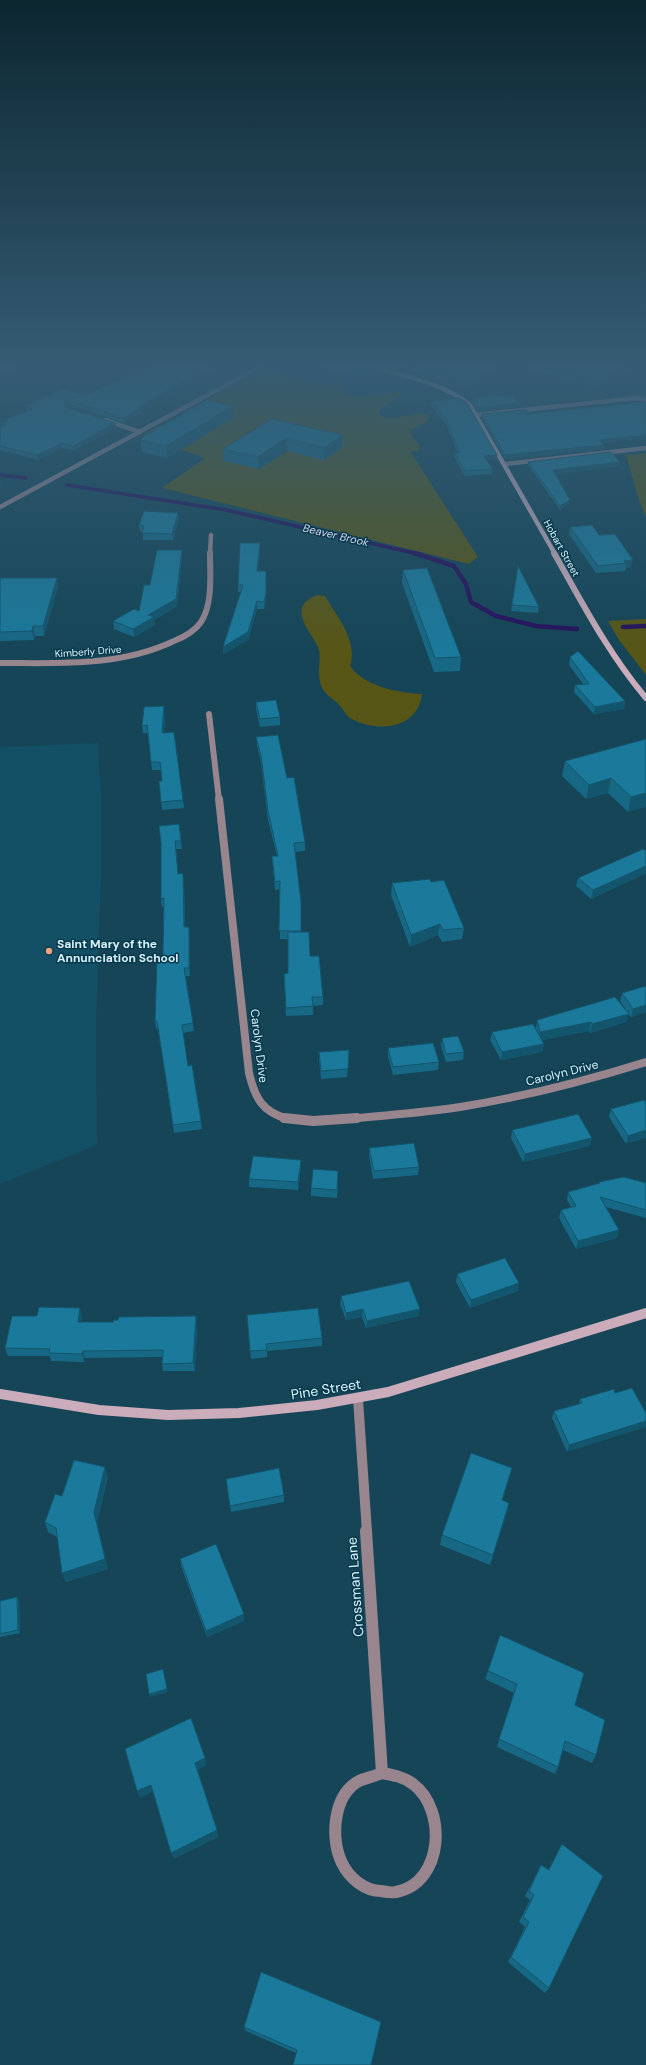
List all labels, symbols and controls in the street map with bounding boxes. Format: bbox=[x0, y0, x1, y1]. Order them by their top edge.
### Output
street label: Hobart Street bbox=[541, 518, 583, 579]
water label: Beaver Brook bbox=[302, 521, 371, 549]
street label: Kimberly Drive bbox=[54, 643, 122, 660]
place label: Saint Mary of the Annunciation School bbox=[57, 936, 178, 966]
marker: Saint Mary of the Annunciation School bbox=[44, 946, 54, 956]
street label: Carolyn Drive bbox=[247, 1008, 271, 1084]
street label: Carolyn Drive bbox=[524, 1056, 600, 1090]
street label: Pine Street bbox=[290, 1375, 362, 1403]
street label: Crossman Lane bbox=[343, 1536, 367, 1638]

